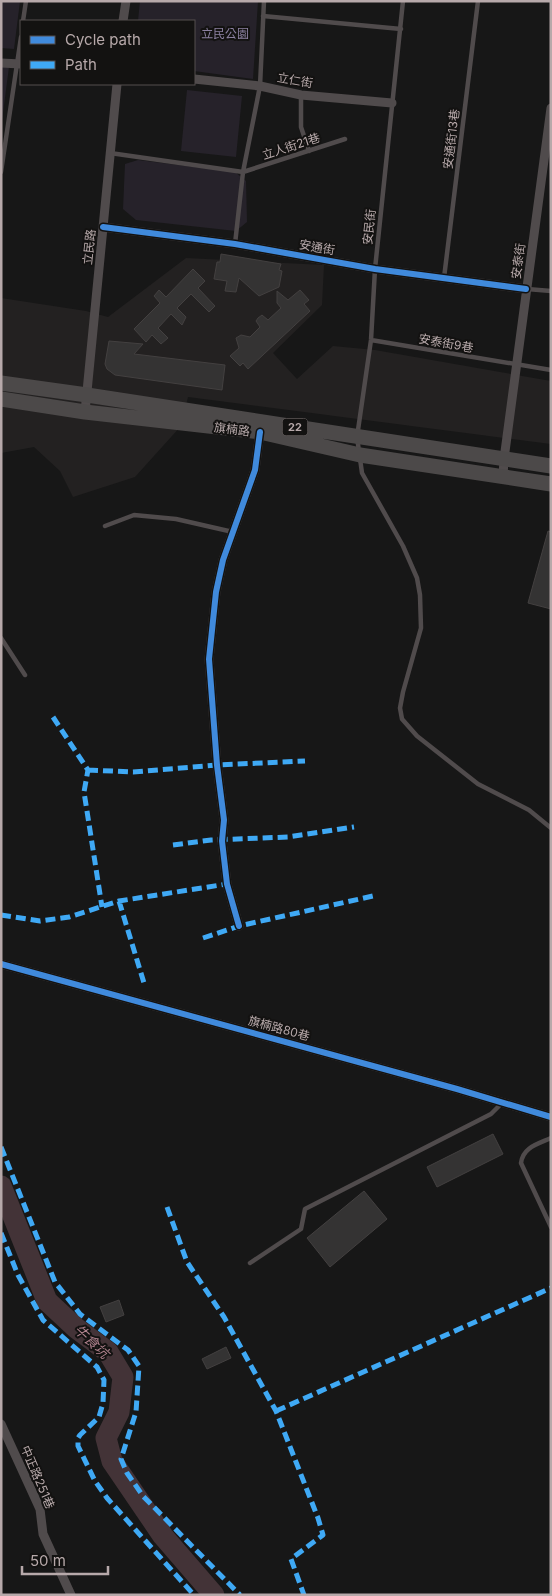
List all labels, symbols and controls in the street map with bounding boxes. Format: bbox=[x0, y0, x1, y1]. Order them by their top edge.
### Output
legend bbox=[20, 20, 195, 85]
park label: 立民公園 bbox=[201, 26, 249, 41]
text: Cycle path bbox=[65, 30, 141, 49]
text: Path bbox=[65, 55, 97, 74]
street label: 立仁街 bbox=[276, 69, 314, 91]
street label: 安通街13巷 bbox=[440, 108, 462, 170]
street label: 立人街21巷 bbox=[260, 130, 322, 162]
street label: 安民街 bbox=[360, 208, 378, 246]
street label: 立民路 bbox=[80, 228, 98, 266]
street label: 安通街 bbox=[298, 236, 336, 258]
street label: 安泰街 bbox=[508, 242, 528, 280]
street label: 安泰街9巷 bbox=[417, 331, 475, 355]
road number: 22 bbox=[282, 418, 308, 436]
street label: 旗楠路 bbox=[213, 419, 251, 439]
street label: 旗楠路80巷 bbox=[247, 1013, 311, 1043]
water label: 牛食坑 bbox=[71, 1320, 115, 1363]
street label: 中正路251巷 bbox=[18, 1443, 58, 1511]
scale bar bbox=[22, 1544, 109, 1576]
text: 50 m bbox=[30, 1551, 66, 1570]

